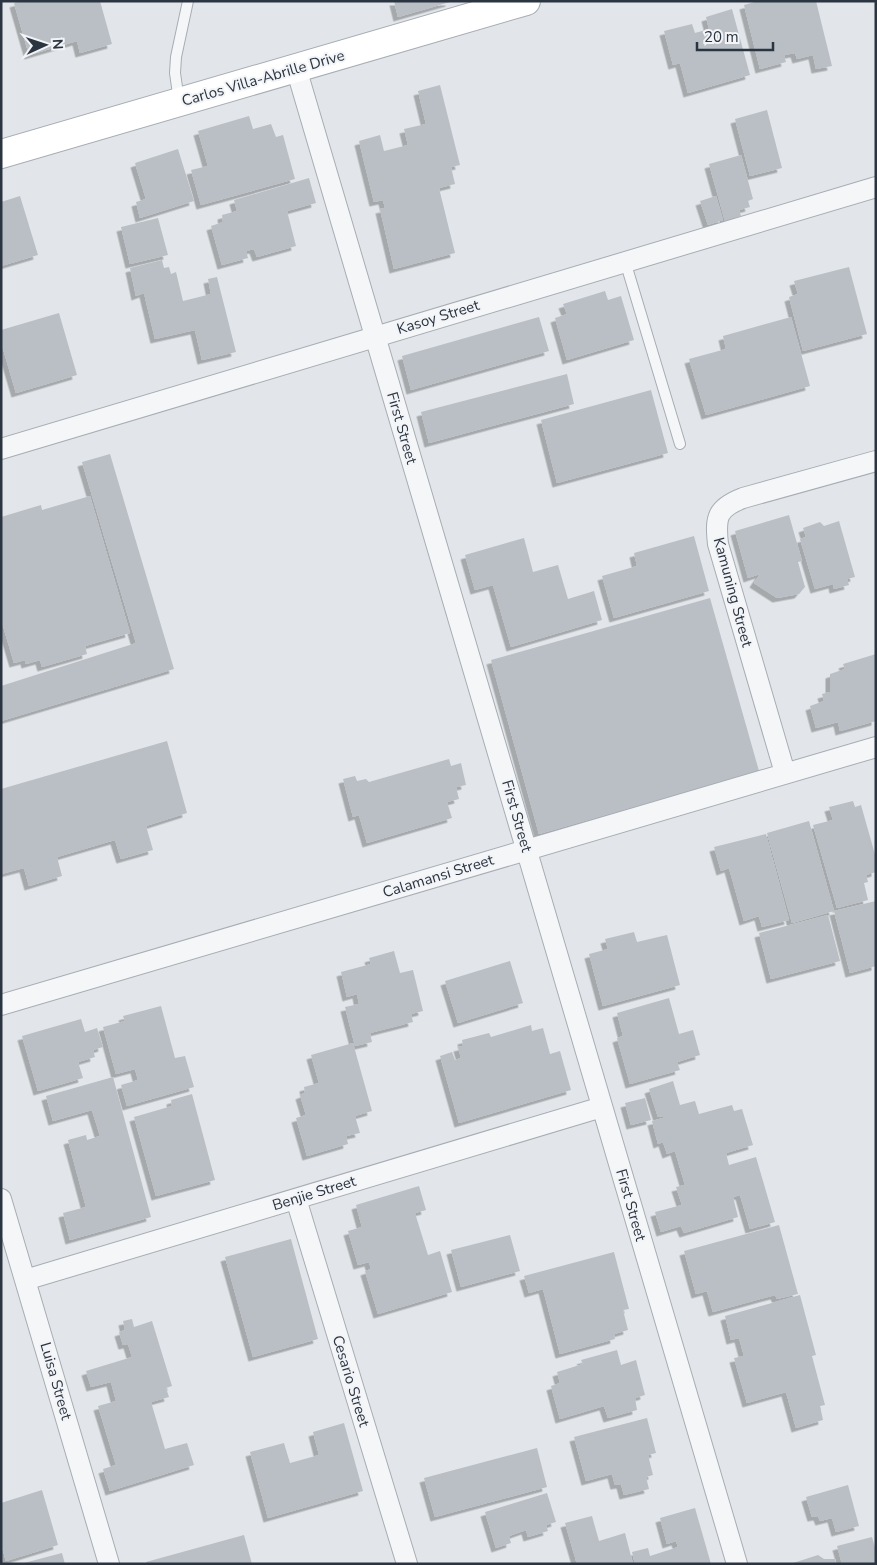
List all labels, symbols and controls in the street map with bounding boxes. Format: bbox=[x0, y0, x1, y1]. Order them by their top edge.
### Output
north arrow bbox=[20, 20, 70, 70]
scale bar bbox=[697, 20, 773, 52]
text: 20 m bbox=[704, 27, 739, 47]
text: N bbox=[48, 39, 67, 50]
street label: Carlos Villa-Abrille Drive bbox=[179, 45, 347, 111]
street label: Kasoy Street bbox=[394, 295, 482, 339]
street label: First Street bbox=[382, 390, 422, 467]
street label: Kamuning Street bbox=[709, 535, 757, 650]
street label: First Street bbox=[497, 778, 537, 855]
street label: Calamansi Street bbox=[380, 849, 497, 902]
street label: First Street bbox=[611, 1167, 651, 1244]
street label: Benjie Street bbox=[270, 1171, 359, 1215]
street label: Cesario Street bbox=[328, 1333, 375, 1430]
street label: Luisa Street bbox=[35, 1340, 77, 1423]

